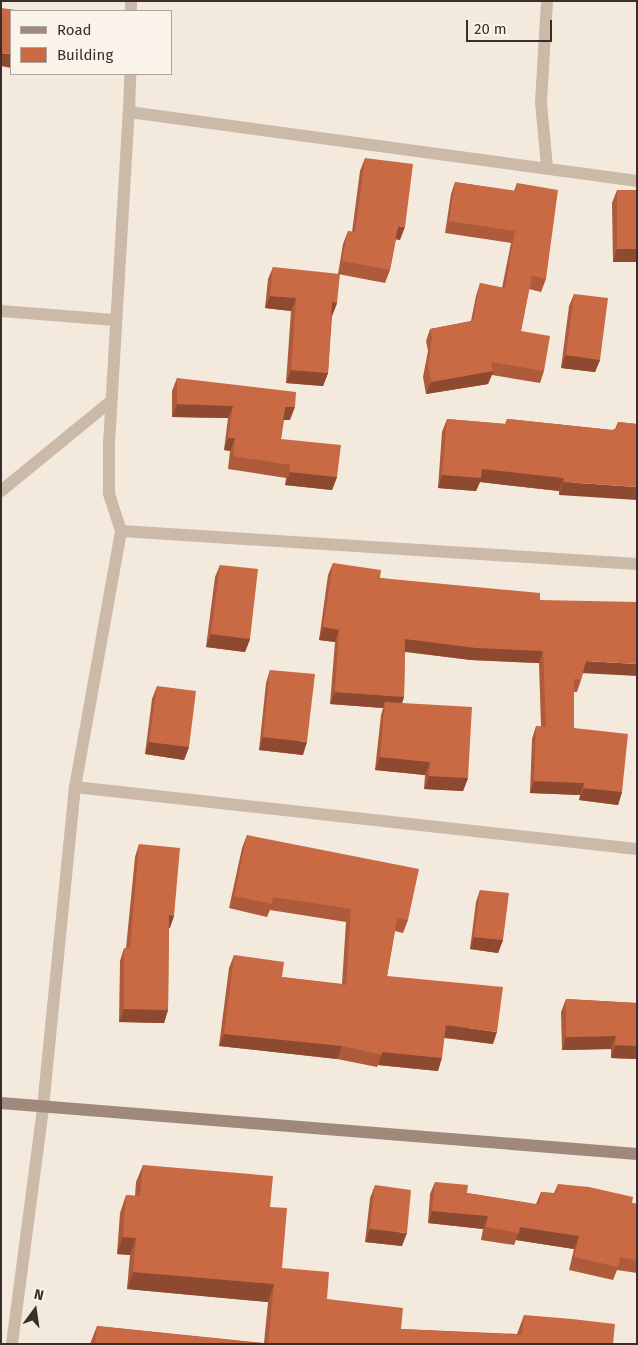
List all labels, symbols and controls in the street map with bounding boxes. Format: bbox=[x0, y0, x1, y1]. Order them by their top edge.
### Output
legend bbox=[10, 10, 172, 75]
scale bar bbox=[468, 10, 554, 42]
text: 20 m bbox=[474, 20, 507, 38]
text: Road bbox=[57, 21, 92, 39]
text: Building bbox=[57, 46, 113, 64]
north arrow bbox=[10, 1285, 60, 1335]
text: N bbox=[32, 1286, 45, 1304]

